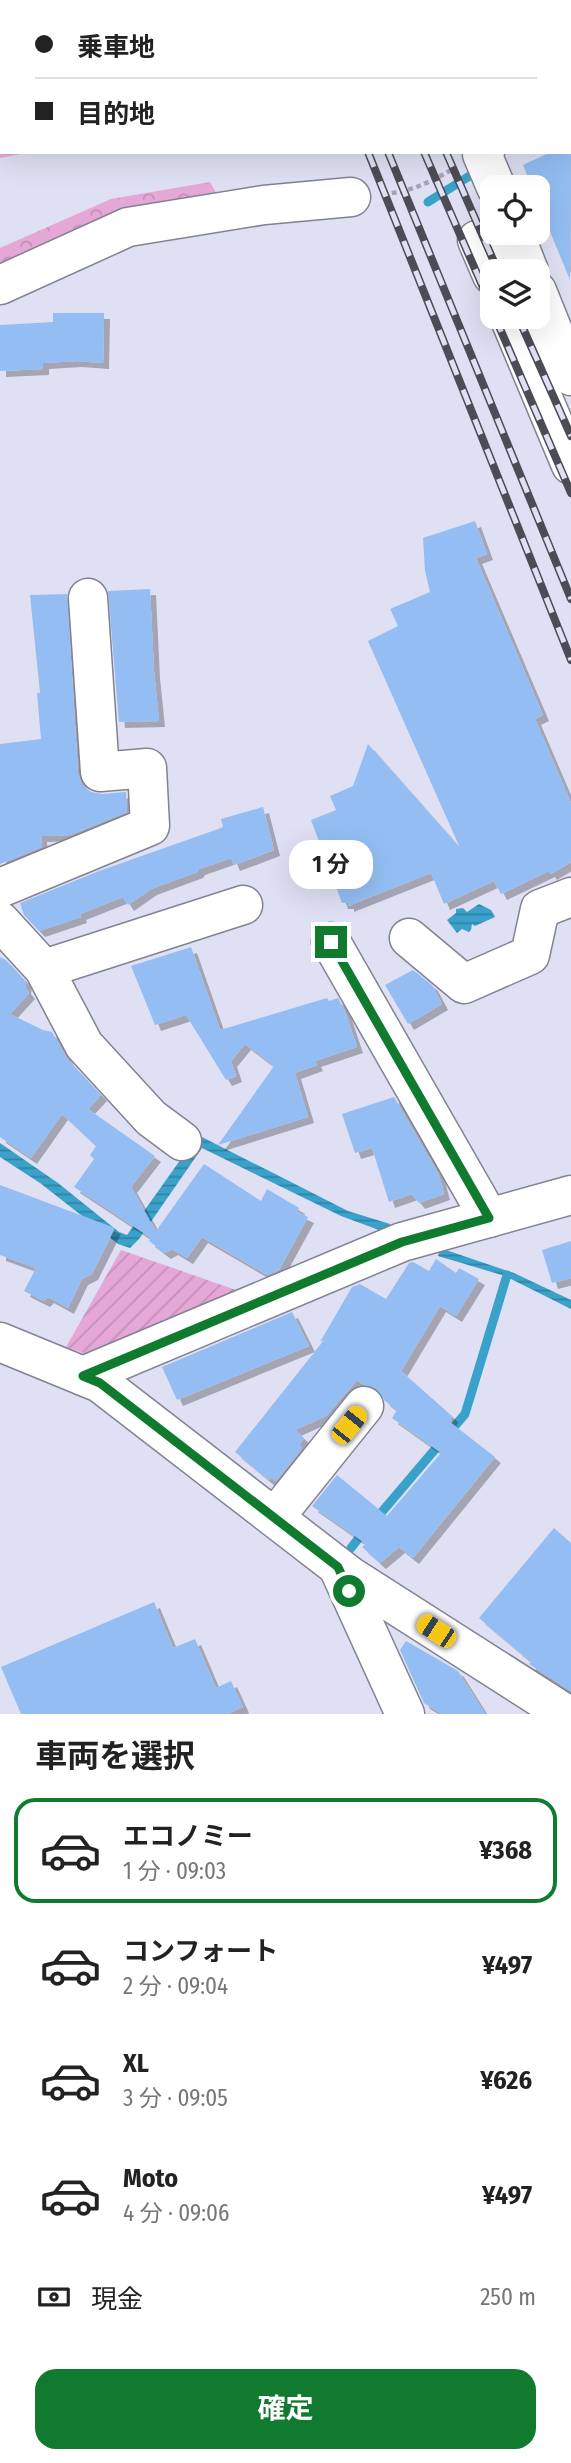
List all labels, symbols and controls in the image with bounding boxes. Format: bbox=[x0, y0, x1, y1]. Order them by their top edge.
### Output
text: 乗車地 bbox=[77, 32, 155, 63]
text: 目的地 bbox=[77, 99, 155, 130]
map controls bbox=[480, 175, 550, 329]
button: locate bbox=[480, 175, 550, 245]
button: layers bbox=[480, 259, 550, 329]
callout: 1 分 bbox=[289, 841, 373, 890]
text: 1 分 bbox=[312, 850, 350, 878]
route end bbox=[315, 926, 347, 958]
car bbox=[328, 1402, 371, 1448]
route start bbox=[333, 1575, 365, 1607]
car bbox=[413, 1611, 460, 1651]
text: 車両を選択 bbox=[35, 1737, 195, 1775]
icon: car bbox=[39, 1819, 102, 1882]
text: エコノミー bbox=[123, 1821, 253, 1852]
text: ¥368 bbox=[479, 1835, 532, 1866]
text: 1 分 · 09:03 bbox=[123, 1857, 226, 1885]
icon: car bbox=[39, 1934, 102, 1997]
text: コンフォート bbox=[123, 1936, 278, 1967]
text: ¥497 bbox=[482, 1950, 532, 1981]
text: 2 分 · 09:04 bbox=[123, 1972, 228, 2000]
text: XL bbox=[123, 2048, 149, 2079]
icon: car bbox=[39, 2049, 102, 2112]
text: ¥626 bbox=[480, 2065, 532, 2096]
text: 3 分 · 09:05 bbox=[123, 2084, 228, 2112]
text: Moto bbox=[123, 2163, 178, 2194]
icon: car bbox=[39, 2164, 102, 2227]
text: ¥497 bbox=[482, 2180, 532, 2211]
text: 4 分 · 09:06 bbox=[123, 2199, 229, 2227]
icon: cash bbox=[35, 2278, 73, 2316]
text: 250 m bbox=[480, 2283, 536, 2311]
text: 現金 bbox=[91, 2284, 143, 2315]
button: 確定 bbox=[35, 2369, 536, 2449]

